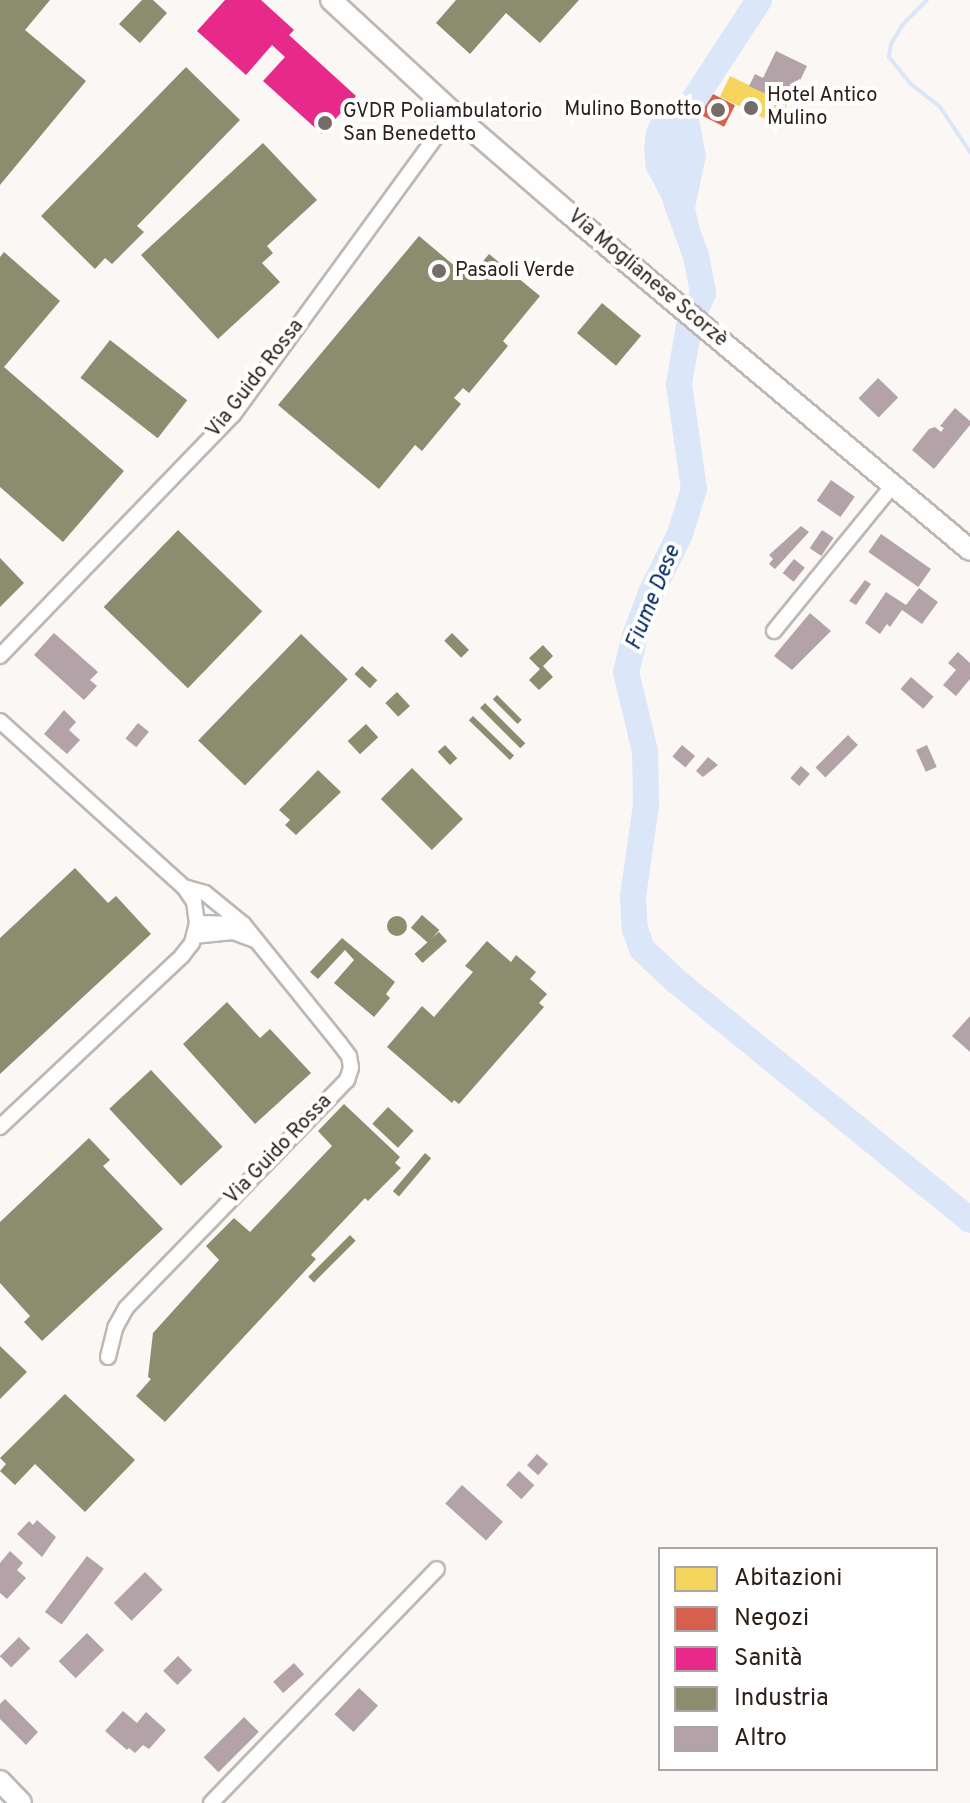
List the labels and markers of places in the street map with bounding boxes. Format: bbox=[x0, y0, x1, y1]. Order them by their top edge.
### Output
place label: Hotel Antico Mulino bbox=[767, 84, 878, 131]
place label: Mulino Bonotto bbox=[564, 98, 702, 122]
marker: Hotel Antico Mulino bbox=[742, 99, 760, 117]
place label: GVDR Poliambulatorio San Benedetto bbox=[343, 100, 542, 147]
marker: Mulino Bonotto bbox=[709, 101, 727, 119]
marker: GVDR Poliambulatorio San Benedetto bbox=[314, 112, 336, 134]
place label: Pasaoli Verde bbox=[455, 259, 575, 283]
marker: Pasaoli Verde bbox=[430, 262, 448, 280]

